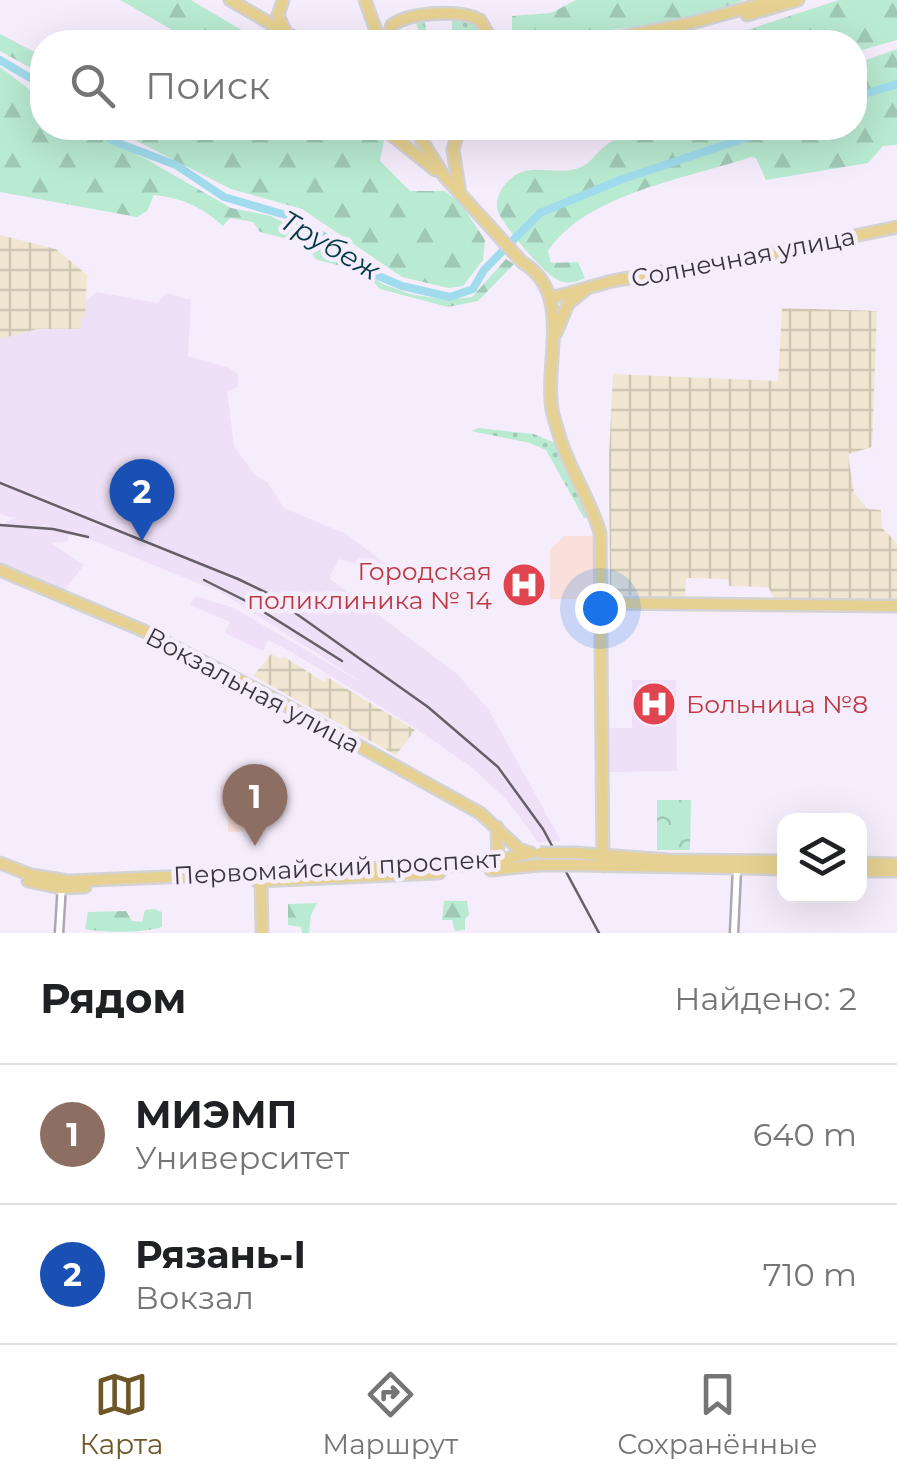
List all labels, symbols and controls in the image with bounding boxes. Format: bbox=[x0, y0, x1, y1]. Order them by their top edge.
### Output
search box bbox=[30, 30, 867, 140]
icon: search bbox=[65, 58, 120, 113]
text: Поиск bbox=[145, 62, 270, 109]
water label: Трубеж bbox=[274, 203, 387, 287]
street label: Солнечная улица bbox=[628, 221, 858, 293]
pin: 2 bbox=[110, 458, 174, 541]
place label: Городская поликлиника № 14 bbox=[247, 556, 492, 615]
hospital icon: Городская поликлиника № 14 bbox=[501, 562, 547, 608]
your location bbox=[575, 583, 626, 634]
street label: Вокзальная улица bbox=[141, 621, 365, 759]
hospital icon: Больница №8 bbox=[631, 681, 677, 727]
place label: Больница №8 bbox=[686, 689, 868, 719]
pin: 1 bbox=[222, 764, 288, 846]
map controls bbox=[777, 813, 867, 903]
button: layers bbox=[777, 813, 867, 903]
street label: Первомайский проспект bbox=[173, 843, 502, 891]
text: Рядом bbox=[40, 972, 187, 1024]
text: Найдено: 2 bbox=[674, 979, 857, 1018]
text: МИЭМП bbox=[135, 1091, 297, 1138]
text: 1 bbox=[66, 1115, 79, 1154]
text: 640 m bbox=[753, 1115, 857, 1154]
text: Университет bbox=[135, 1138, 349, 1177]
text: Рязань-I bbox=[135, 1231, 306, 1278]
text: 2 bbox=[63, 1255, 82, 1294]
text: 710 m bbox=[763, 1255, 857, 1294]
text: Вокзал bbox=[135, 1278, 254, 1317]
tab: Карта bbox=[79, 1367, 163, 1461]
tab: Маршрут bbox=[322, 1367, 458, 1461]
tab: Сохранённые bbox=[617, 1367, 818, 1461]

